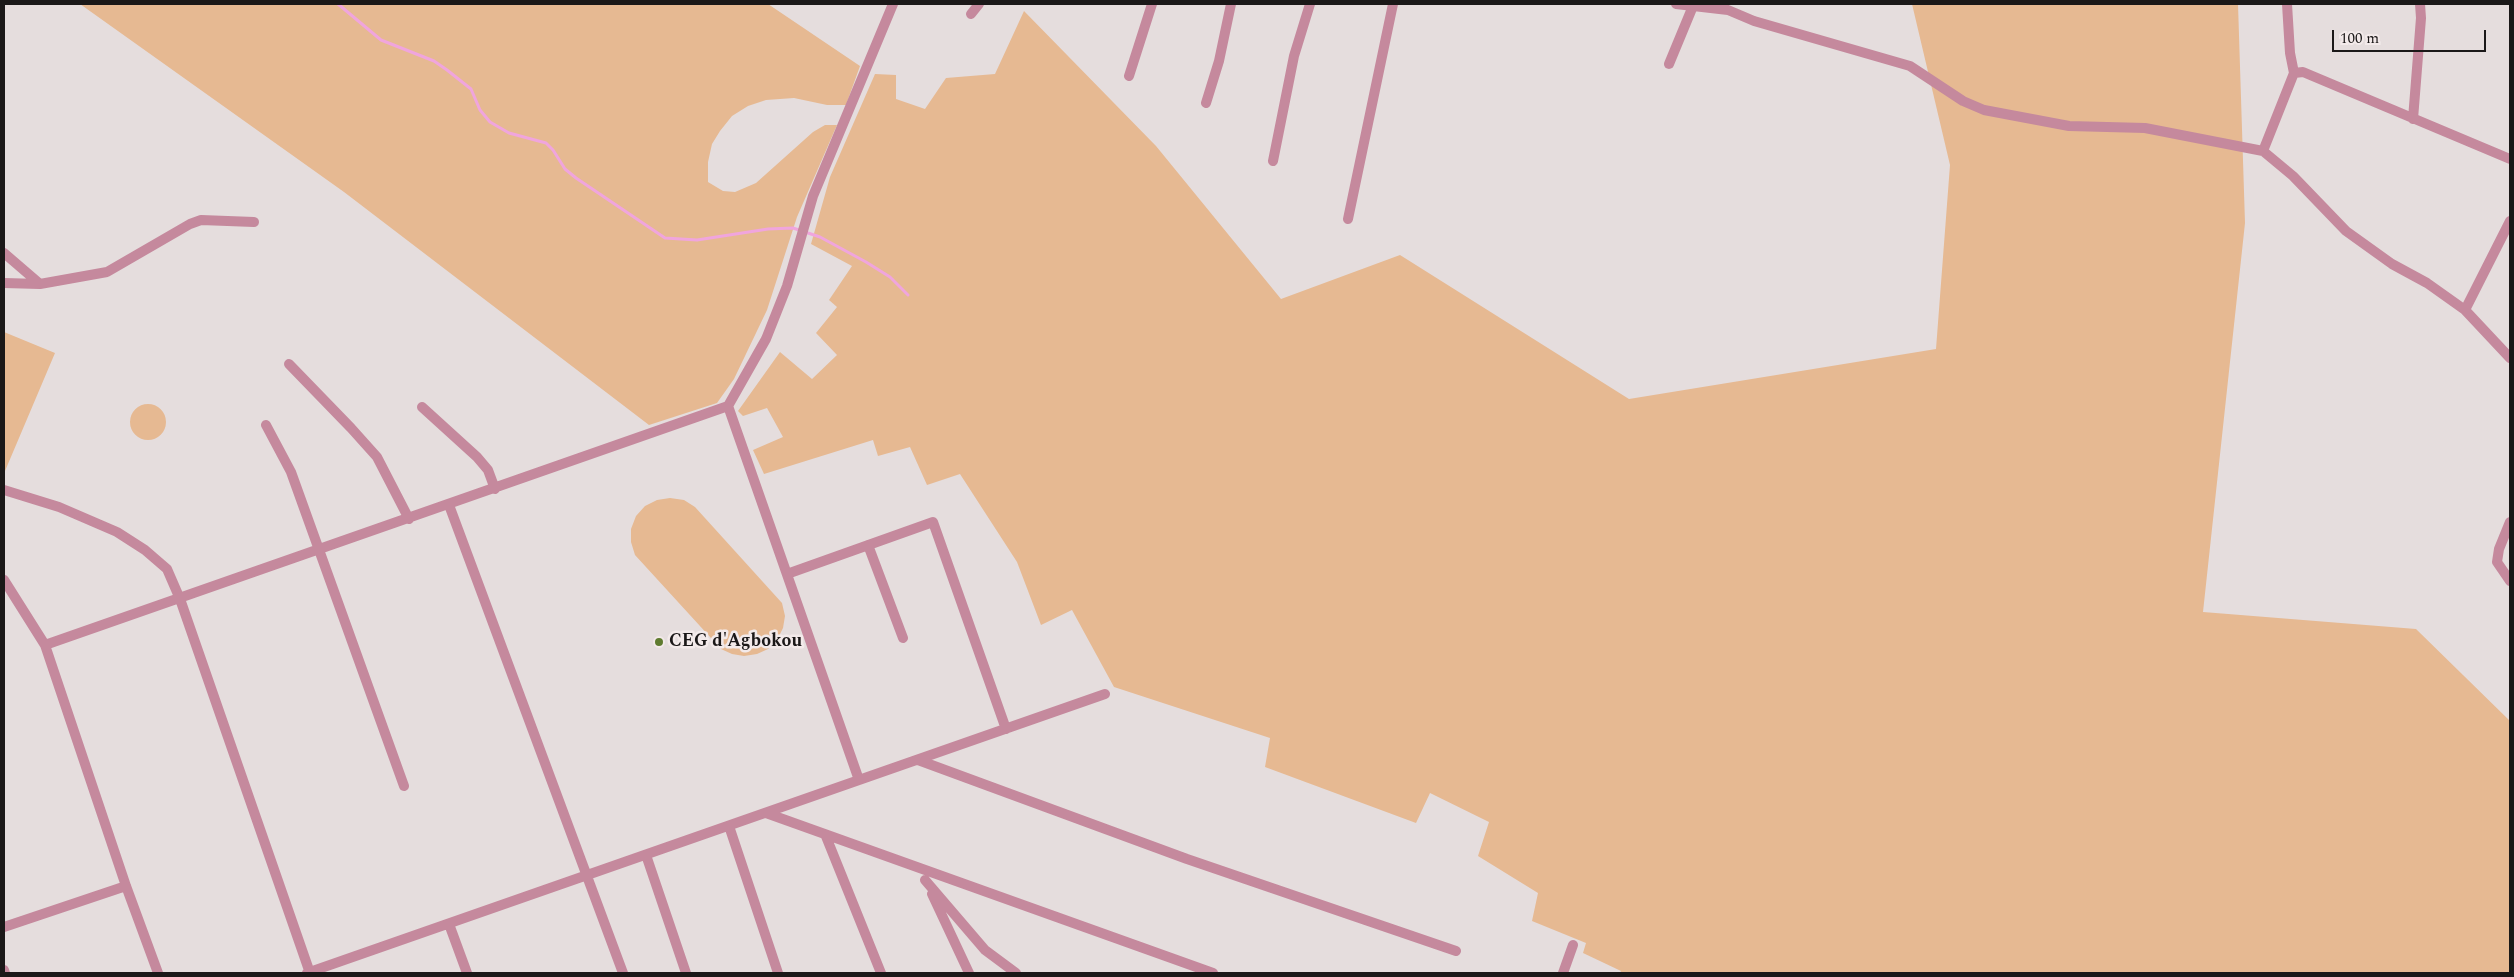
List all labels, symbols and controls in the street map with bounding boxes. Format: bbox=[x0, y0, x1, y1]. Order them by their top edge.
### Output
scale bar bbox=[2334, 20, 2488, 52]
text: 100 m bbox=[2340, 27, 2379, 50]
place label: CEG d'Agbokou bbox=[669, 631, 802, 653]
marker: CEG d'Agbokou bbox=[653, 636, 665, 648]

